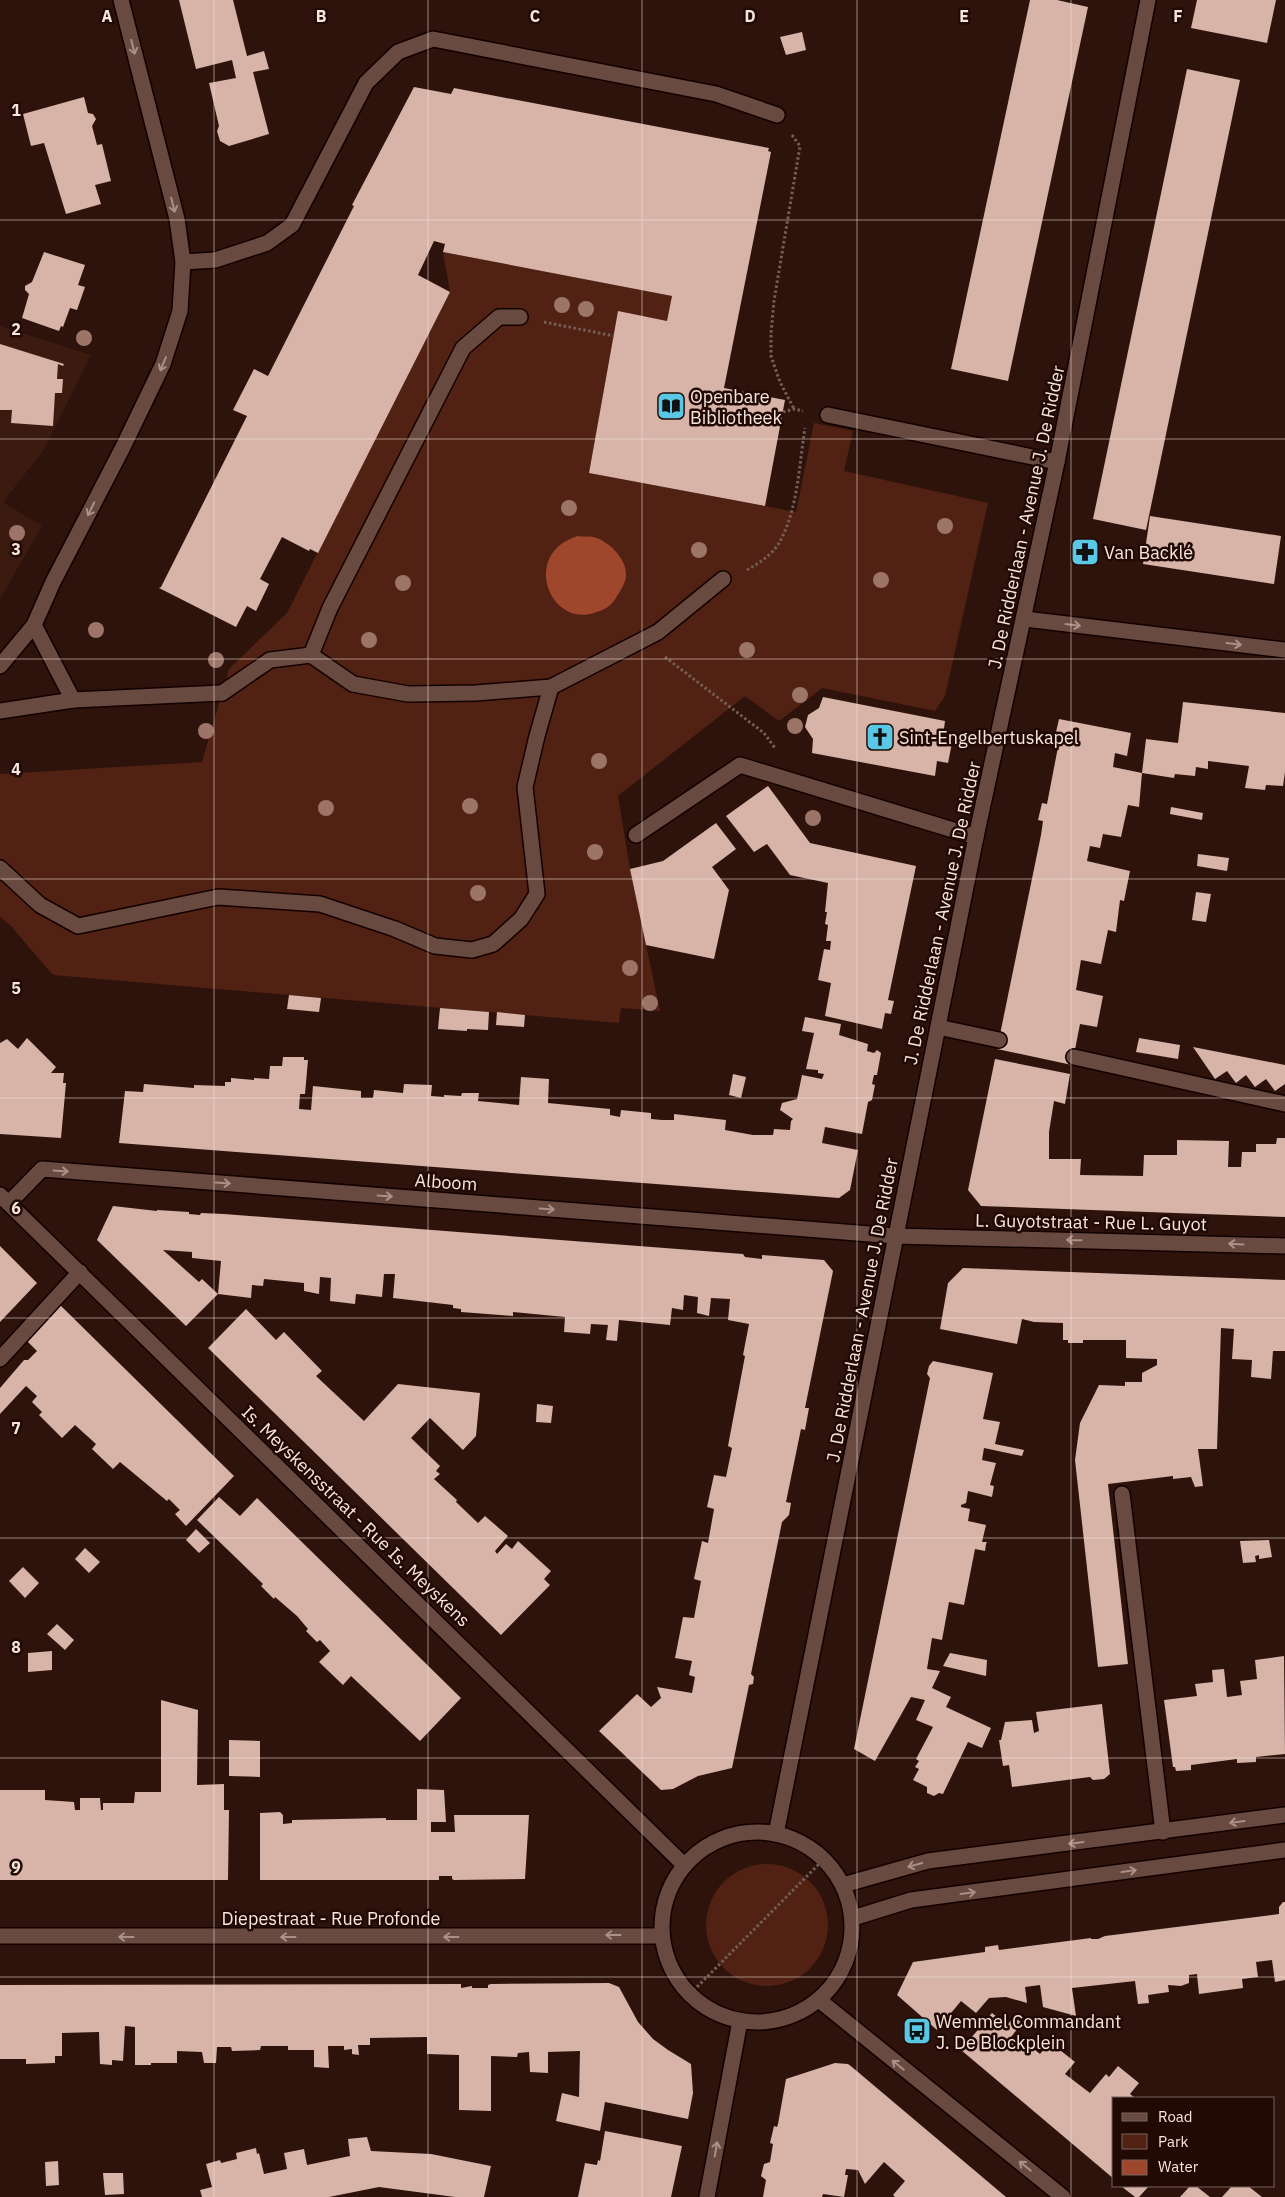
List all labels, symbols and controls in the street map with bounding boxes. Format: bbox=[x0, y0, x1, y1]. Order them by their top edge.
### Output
text: A bbox=[102, 6, 113, 26]
text: B bbox=[316, 6, 327, 26]
text: C bbox=[530, 6, 540, 26]
text: D bbox=[744, 6, 756, 26]
text: E bbox=[959, 6, 969, 26]
text: F bbox=[1173, 6, 1183, 26]
one-way arrow bbox=[129, 39, 139, 55]
text: 1 bbox=[11, 100, 21, 120]
one-way arrow bbox=[169, 196, 179, 212]
text: 2 bbox=[11, 319, 21, 339]
one-way arrow bbox=[157, 356, 167, 371]
street label: J. De Ridderlaan - Avenue J. De Ridder bbox=[983, 363, 1070, 671]
place label: Openbare Bibliotheek bbox=[690, 385, 782, 429]
library icon: Openbare Bibliotheek bbox=[656, 391, 686, 421]
one-way arrow bbox=[86, 501, 95, 516]
pharmacy icon: Van Backlé bbox=[1070, 537, 1100, 567]
text: 3 bbox=[11, 539, 21, 559]
place label: Van Backlé bbox=[1104, 541, 1193, 564]
one-way arrow bbox=[1065, 620, 1081, 630]
one-way arrow bbox=[1226, 639, 1242, 649]
church icon: Sint-Engelbertuskapel bbox=[865, 722, 895, 752]
place label: Sint-Engelbertuskapel bbox=[899, 726, 1079, 749]
text: 4 bbox=[11, 759, 21, 779]
street label: J. De Ridderlaan - Avenue J. De Ridder bbox=[899, 759, 986, 1067]
text: 5 bbox=[11, 978, 21, 998]
street label: J. De Ridderlaan - Avenue J. De Ridder bbox=[821, 1156, 903, 1464]
one-way arrow bbox=[52, 1166, 68, 1175]
street label: Alboom bbox=[414, 1168, 478, 1196]
one-way arrow bbox=[214, 1179, 230, 1188]
one-way arrow bbox=[376, 1191, 392, 1201]
text: 6 bbox=[11, 1198, 21, 1218]
one-way arrow bbox=[538, 1204, 554, 1213]
street label: L. Guyotstraat - Rue L. Guyot bbox=[975, 1208, 1207, 1236]
one-way arrow bbox=[1066, 1235, 1082, 1245]
one-way arrow bbox=[1229, 1240, 1245, 1249]
street label: Is. Meyskensstraat - Rue Is. Meyskens bbox=[237, 1400, 475, 1632]
text: 7 bbox=[11, 1418, 21, 1438]
text: 8 bbox=[11, 1637, 21, 1657]
one-way arrow bbox=[1229, 1817, 1245, 1827]
one-way arrow bbox=[1068, 1838, 1084, 1848]
text: 9 bbox=[11, 1857, 21, 1877]
one-way arrow bbox=[907, 1860, 923, 1870]
one-way arrow bbox=[1121, 1866, 1137, 1876]
one-way arrow bbox=[960, 1887, 976, 1897]
street label: Diepestraat - Rue Profonde bbox=[222, 1907, 441, 1930]
one-way arrow bbox=[605, 1931, 621, 1940]
one-way arrow bbox=[118, 1932, 134, 1942]
one-way arrow bbox=[280, 1932, 296, 1942]
one-way arrow bbox=[443, 1932, 459, 1942]
place label: Wemmel Commandant J. De Blockplein bbox=[936, 2010, 1121, 2054]
bus stop icon: Wemmel Commandant J. De Blockplein bbox=[902, 2016, 932, 2046]
one-way arrow bbox=[892, 2059, 905, 2070]
legend bbox=[1112, 2097, 1275, 2187]
text: Road bbox=[1158, 2107, 1193, 2126]
text: Park bbox=[1158, 2132, 1188, 2151]
one-way arrow bbox=[711, 2141, 721, 2157]
text: Water bbox=[1158, 2157, 1199, 2176]
one-way arrow bbox=[1019, 2161, 1032, 2172]

